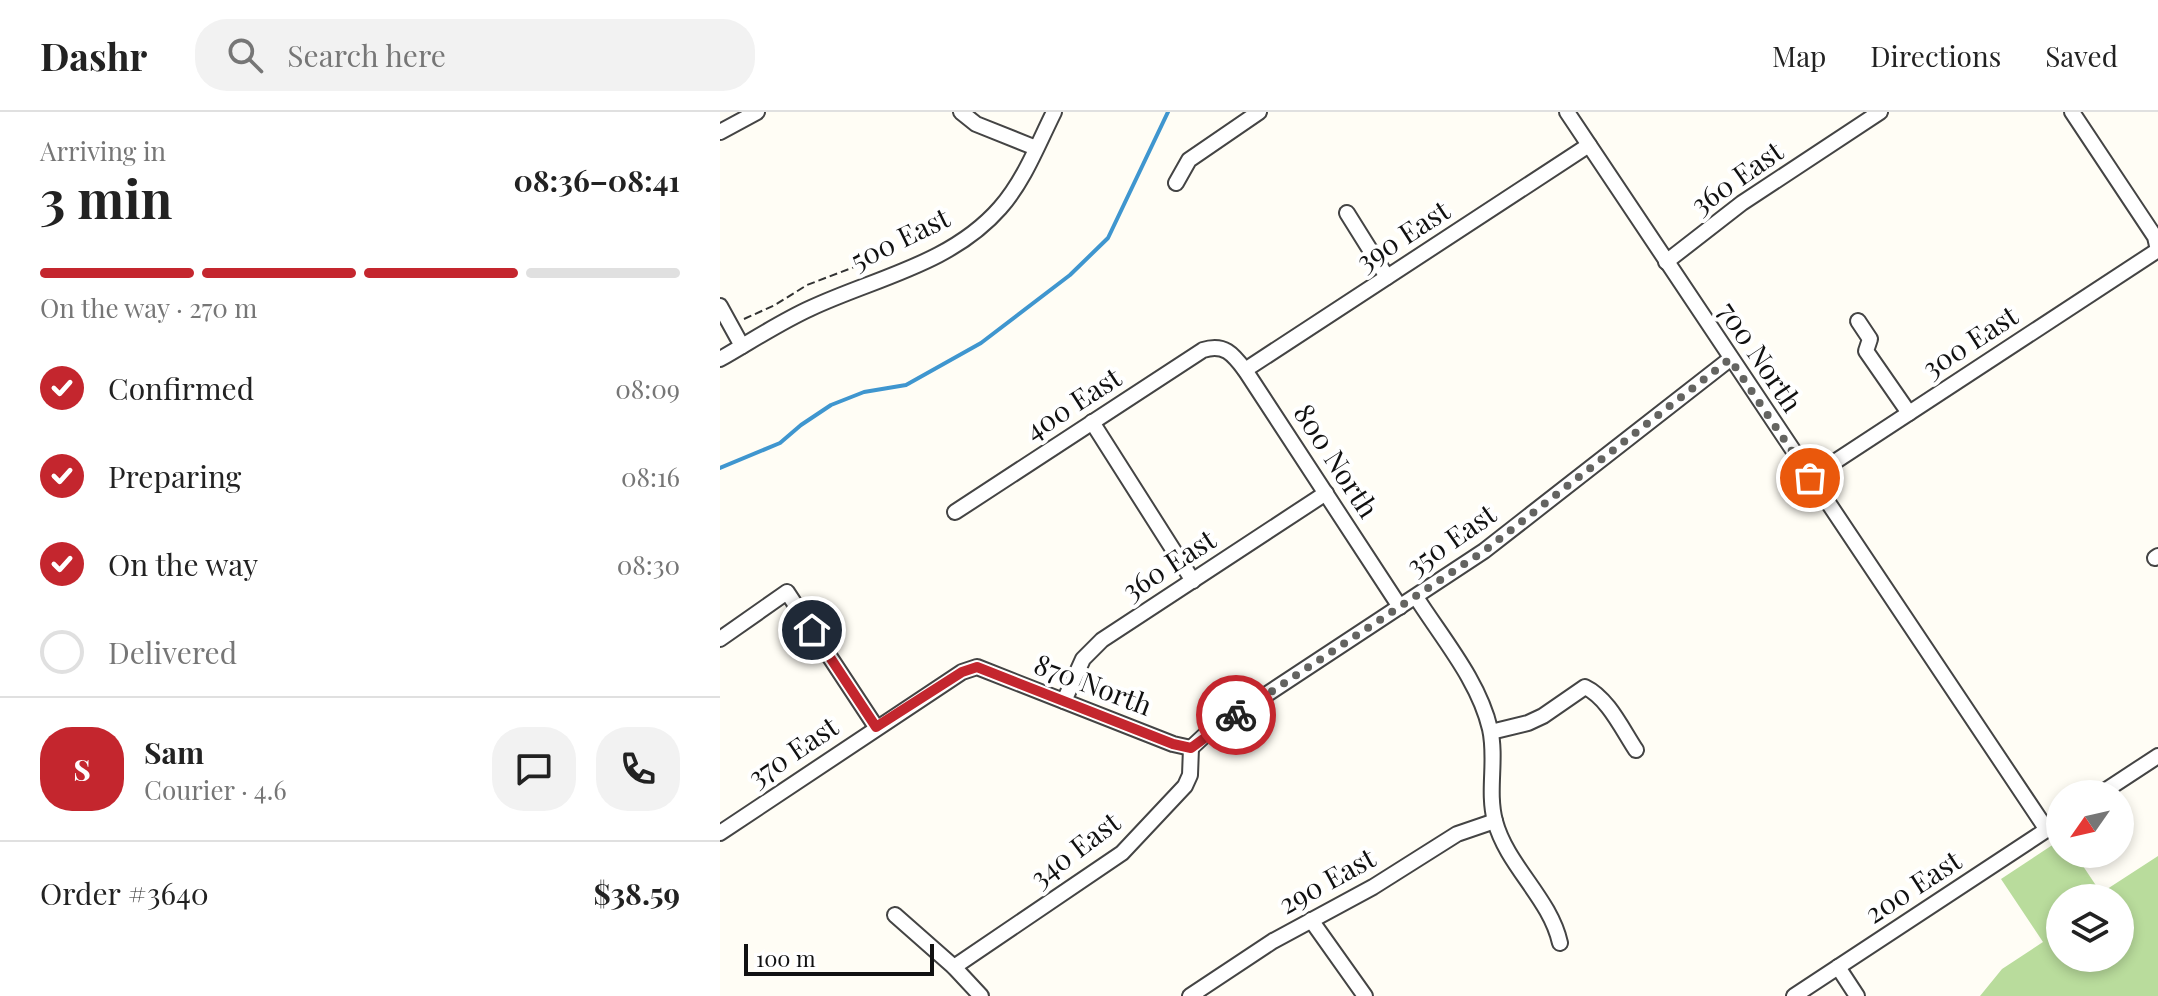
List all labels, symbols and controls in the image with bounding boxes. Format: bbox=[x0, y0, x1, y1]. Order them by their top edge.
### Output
search box bbox=[195, 19, 755, 91]
text: Dashr bbox=[40, 30, 147, 81]
icon: search bbox=[223, 33, 267, 77]
text: Search here bbox=[287, 35, 446, 75]
text: Map bbox=[1772, 37, 1826, 74]
text: Directions bbox=[1870, 37, 2001, 74]
text: Saved bbox=[2045, 37, 2118, 74]
street label: 360 East bbox=[1683, 131, 1790, 222]
text: Arriving in bbox=[40, 133, 166, 168]
text: 08:36–08:41 bbox=[513, 160, 680, 200]
text: 3 min bbox=[40, 163, 173, 232]
street label: 390 East bbox=[1348, 190, 1457, 279]
street label: 500 East bbox=[844, 197, 956, 277]
text: On the way · 270 m bbox=[40, 290, 257, 325]
street label: 700 North bbox=[1711, 294, 1812, 419]
street label: 300 East bbox=[1914, 296, 2025, 385]
street label: 400 East bbox=[1017, 357, 1128, 448]
icon: check bbox=[40, 366, 84, 410]
text: Confirmed bbox=[108, 368, 254, 408]
text: 08:09 bbox=[615, 371, 680, 406]
street label: 800 North bbox=[1287, 396, 1388, 525]
pin bbox=[1776, 444, 1844, 512]
icon: check bbox=[40, 454, 84, 498]
text: Preparing bbox=[108, 456, 241, 496]
icon: bag bbox=[1788, 456, 1832, 500]
text: 08:16 bbox=[621, 459, 680, 494]
street label: 350 East bbox=[1398, 494, 1503, 583]
street label: 360 East bbox=[1114, 519, 1223, 608]
icon: check bbox=[40, 542, 84, 586]
text: On the way bbox=[108, 544, 258, 584]
text: 08:30 bbox=[617, 547, 680, 582]
pin bbox=[778, 596, 846, 664]
icon: home bbox=[790, 608, 834, 652]
text: Delivered bbox=[108, 632, 237, 672]
street label: 870 North bbox=[1029, 644, 1158, 723]
courier bbox=[1196, 675, 1276, 755]
icon: bike bbox=[1214, 693, 1258, 737]
street label: 370 East bbox=[740, 707, 845, 794]
button: chat bbox=[492, 727, 576, 811]
button: phone bbox=[596, 727, 680, 811]
text: Sam bbox=[144, 732, 204, 772]
text: S bbox=[73, 749, 91, 789]
text: Courier · 4.6 bbox=[144, 772, 287, 807]
north arrow bbox=[2046, 780, 2134, 868]
map controls bbox=[2046, 780, 2134, 972]
street label: 340 East bbox=[1022, 802, 1127, 895]
street label: 290 East bbox=[1271, 838, 1382, 921]
street label: 200 East bbox=[1857, 840, 1968, 931]
text: Order #3640 bbox=[40, 873, 209, 913]
text: $38.59 bbox=[593, 873, 680, 913]
button: layers bbox=[2046, 884, 2134, 972]
scale bar bbox=[744, 940, 934, 976]
text: 100 m bbox=[756, 943, 816, 973]

